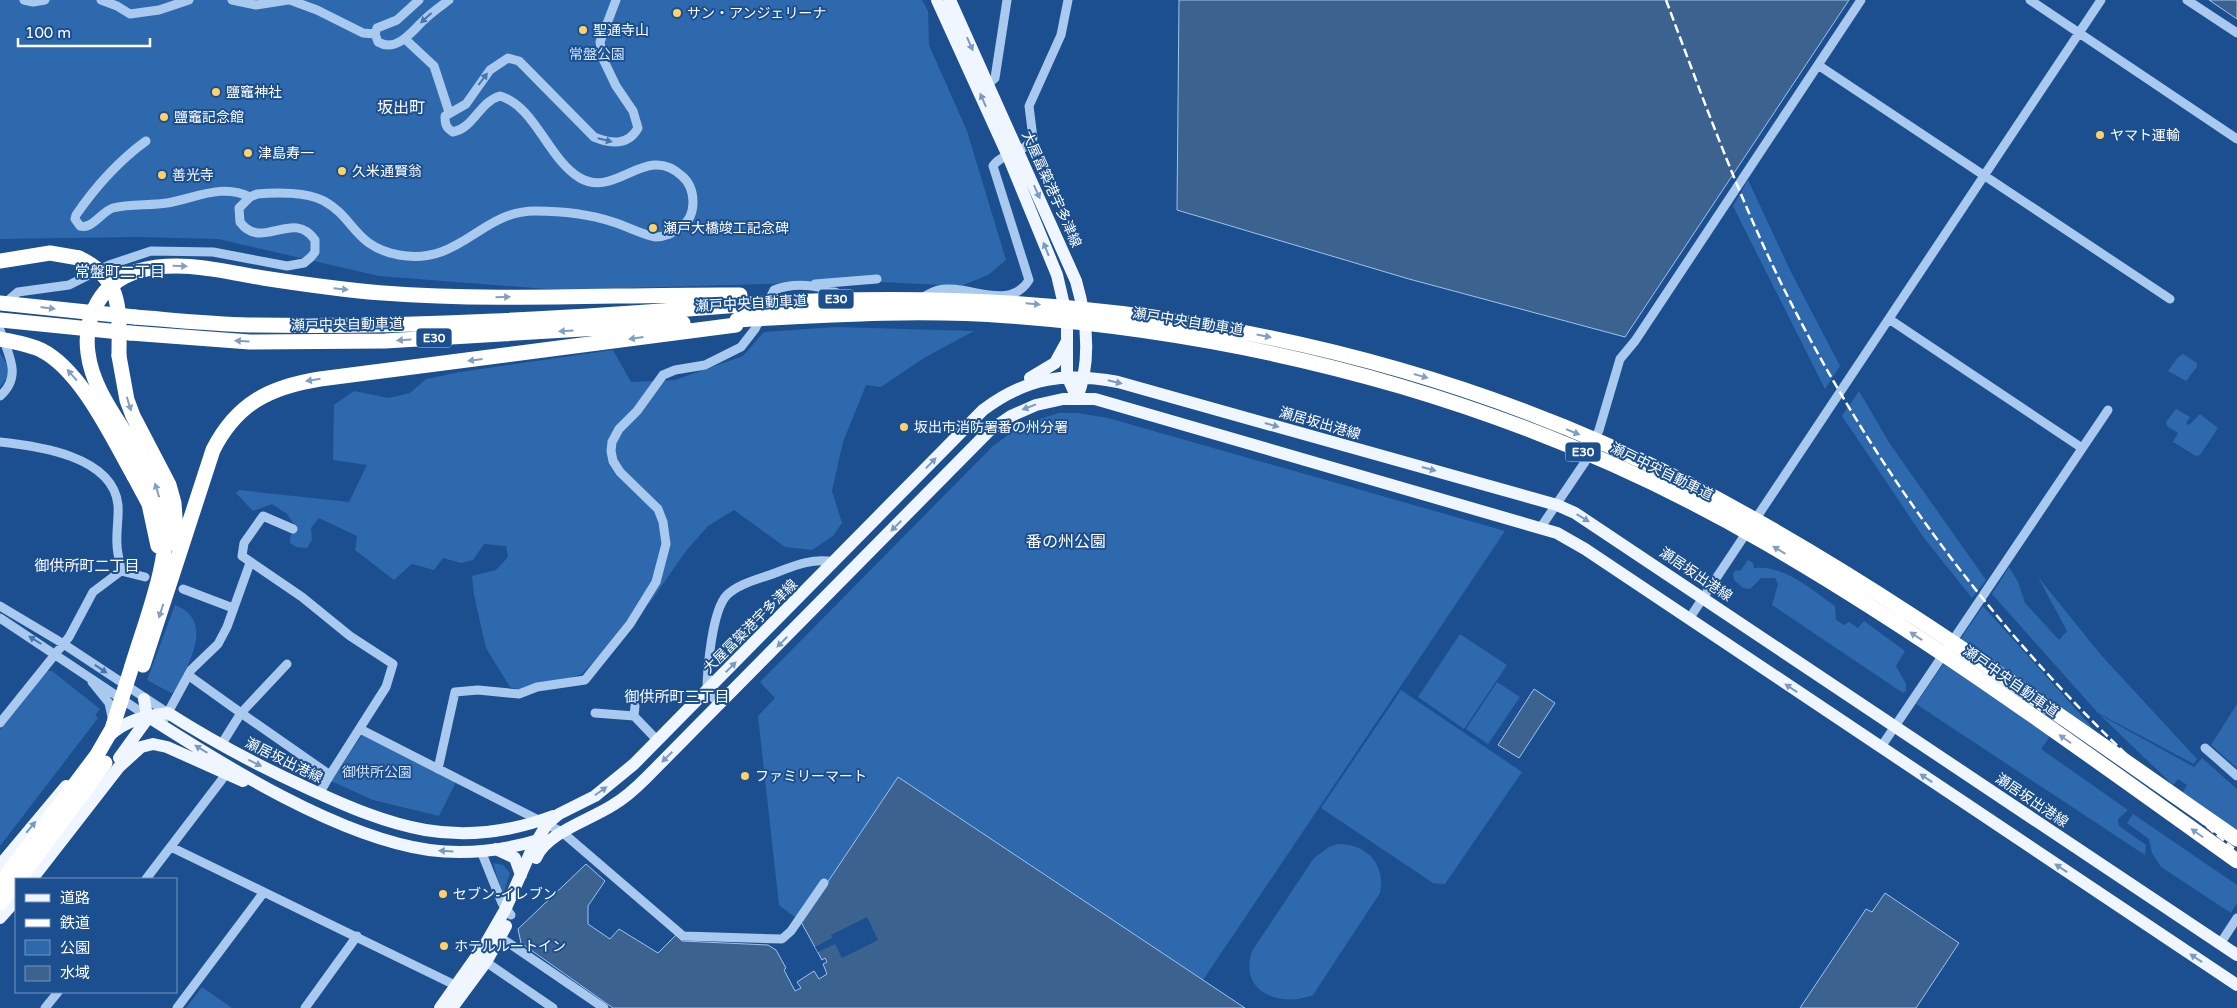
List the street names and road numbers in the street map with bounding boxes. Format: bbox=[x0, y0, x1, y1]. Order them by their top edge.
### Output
street label: 大屋冨築港宇多津線 bbox=[1018, 128, 1085, 250]
road number: E30 bbox=[818, 290, 854, 308]
street label: 瀬戸中央自動車道 bbox=[695, 292, 807, 315]
street label: 瀬戸中央自動車道 bbox=[1131, 304, 1245, 339]
street label: 瀬戸中央自動車道 bbox=[291, 315, 403, 334]
road number: E30 bbox=[416, 328, 452, 348]
street label: 瀬居坂出港線 bbox=[1277, 404, 1363, 443]
street label: 瀬戸中央自動車道 bbox=[1608, 439, 1716, 504]
road number: E30 bbox=[1566, 442, 1600, 462]
street label: 瀬居坂出港線 bbox=[1656, 544, 1735, 605]
street label: 大屋冨築港宇多津線 bbox=[700, 576, 801, 677]
street label: 瀬戸中央自動車道 bbox=[1960, 642, 2061, 720]
street label: 瀬居坂出港線 bbox=[242, 734, 325, 787]
street label: 瀬居坂出港線 bbox=[1992, 770, 2071, 831]

